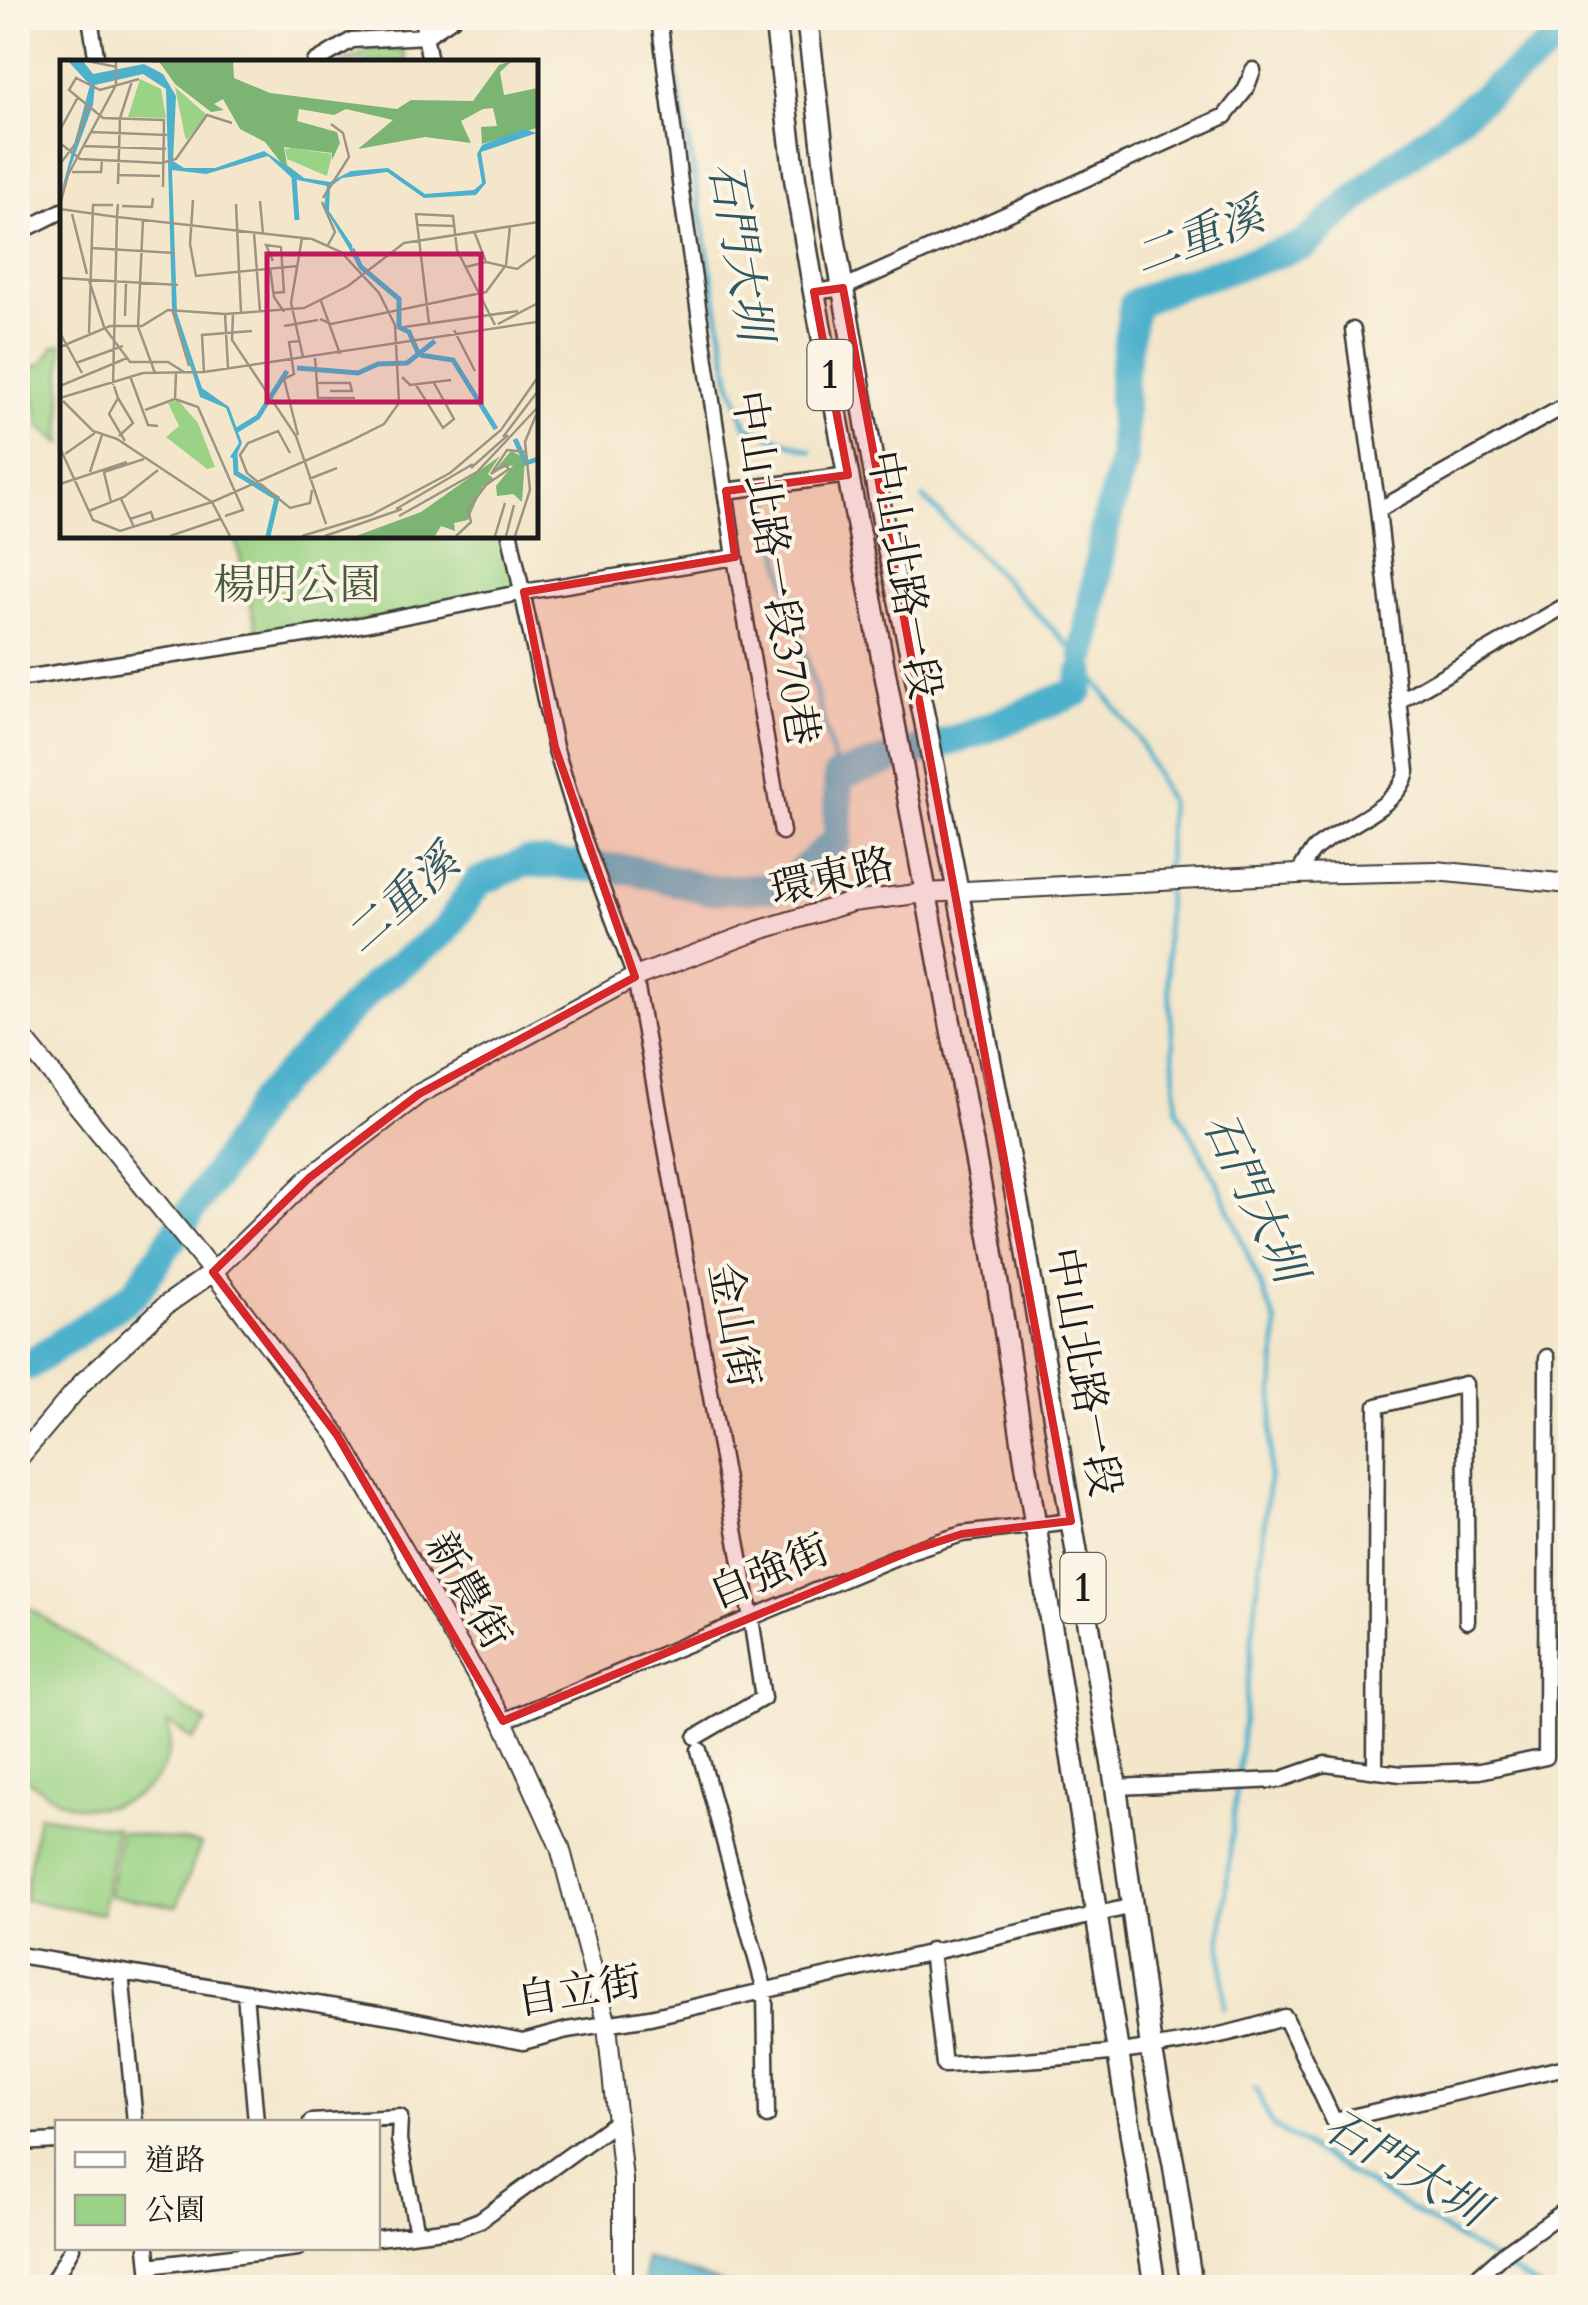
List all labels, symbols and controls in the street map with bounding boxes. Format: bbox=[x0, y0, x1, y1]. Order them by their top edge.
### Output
inset map bbox=[60, 60, 538, 538]
water label: 石門大圳 bbox=[694, 157, 787, 352]
water label: 二重溪 bbox=[1125, 183, 1278, 290]
road number: 1 bbox=[808, 340, 852, 410]
street label: 中山北路一段370巷 bbox=[719, 386, 831, 750]
street label: 中山北路一段 bbox=[854, 446, 954, 704]
park label: 楊明公園 bbox=[213, 557, 381, 614]
water label: 二重溪 bbox=[331, 829, 476, 968]
street label: 環東路 bbox=[764, 835, 900, 919]
water label: 石門大圳 bbox=[1188, 1103, 1323, 1298]
street label: 中山北路一段 bbox=[1034, 1243, 1134, 1501]
street label: 金山街 bbox=[695, 1258, 773, 1392]
street label: 自強街 bbox=[700, 1521, 838, 1623]
street label: 新農街 bbox=[412, 1522, 524, 1660]
road number: 1 bbox=[1060, 1553, 1106, 1623]
street label: 自立街 bbox=[512, 1953, 646, 2029]
water label: 石門大圳 bbox=[1312, 2095, 1504, 2244]
legend bbox=[55, 2120, 380, 2250]
text: 道路 bbox=[145, 2140, 205, 2181]
text: 公園 bbox=[145, 2190, 205, 2231]

